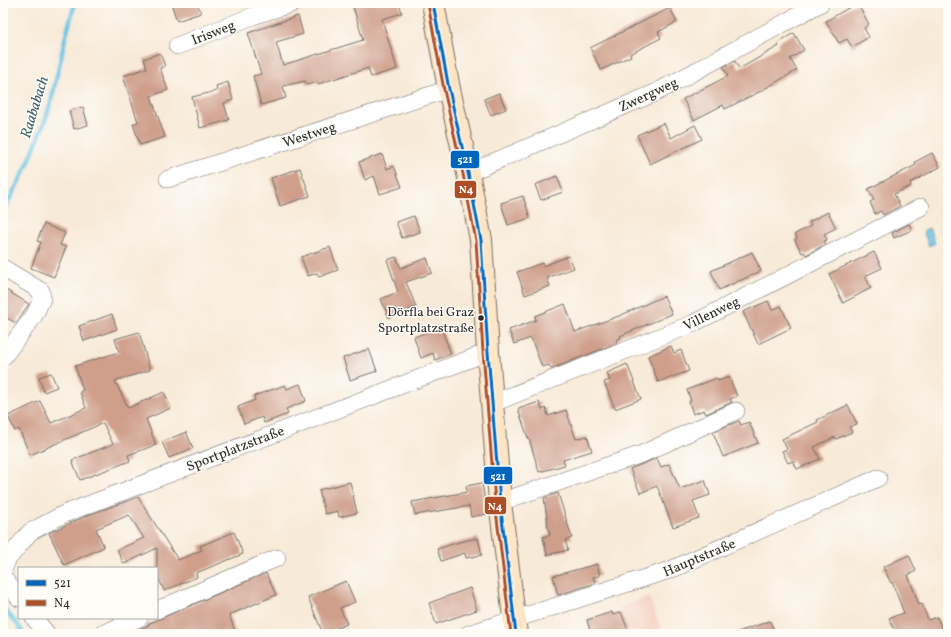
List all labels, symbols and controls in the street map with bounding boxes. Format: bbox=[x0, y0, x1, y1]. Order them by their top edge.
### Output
street label: Irisweg bbox=[189, 16, 238, 50]
street label: Zwergweg bbox=[616, 73, 681, 117]
water label: Raababach bbox=[16, 74, 55, 141]
street label: Westweg bbox=[280, 118, 339, 153]
line badge: 521 bbox=[450, 150, 480, 169]
text: 521 bbox=[457, 153, 473, 168]
line badge: N4 bbox=[454, 180, 477, 199]
text: N4 bbox=[459, 183, 474, 198]
street label: Villenweg bbox=[680, 293, 743, 336]
place label: Dörfla bei Graz Sportplatzstraße bbox=[378, 304, 474, 338]
marker: Dörfla bei Graz Sportplatzstraße bbox=[476, 313, 486, 323]
street label: Sportplatzstraße bbox=[184, 422, 288, 477]
line badge: 521 bbox=[483, 466, 513, 485]
text: 521 bbox=[490, 470, 506, 485]
line badge: N4 bbox=[484, 496, 507, 515]
text: N4 bbox=[488, 500, 503, 515]
street label: Hauptstraße bbox=[660, 534, 739, 582]
legend bbox=[18, 567, 158, 619]
text: 521 bbox=[54, 576, 71, 592]
text: N4 bbox=[54, 596, 70, 612]

